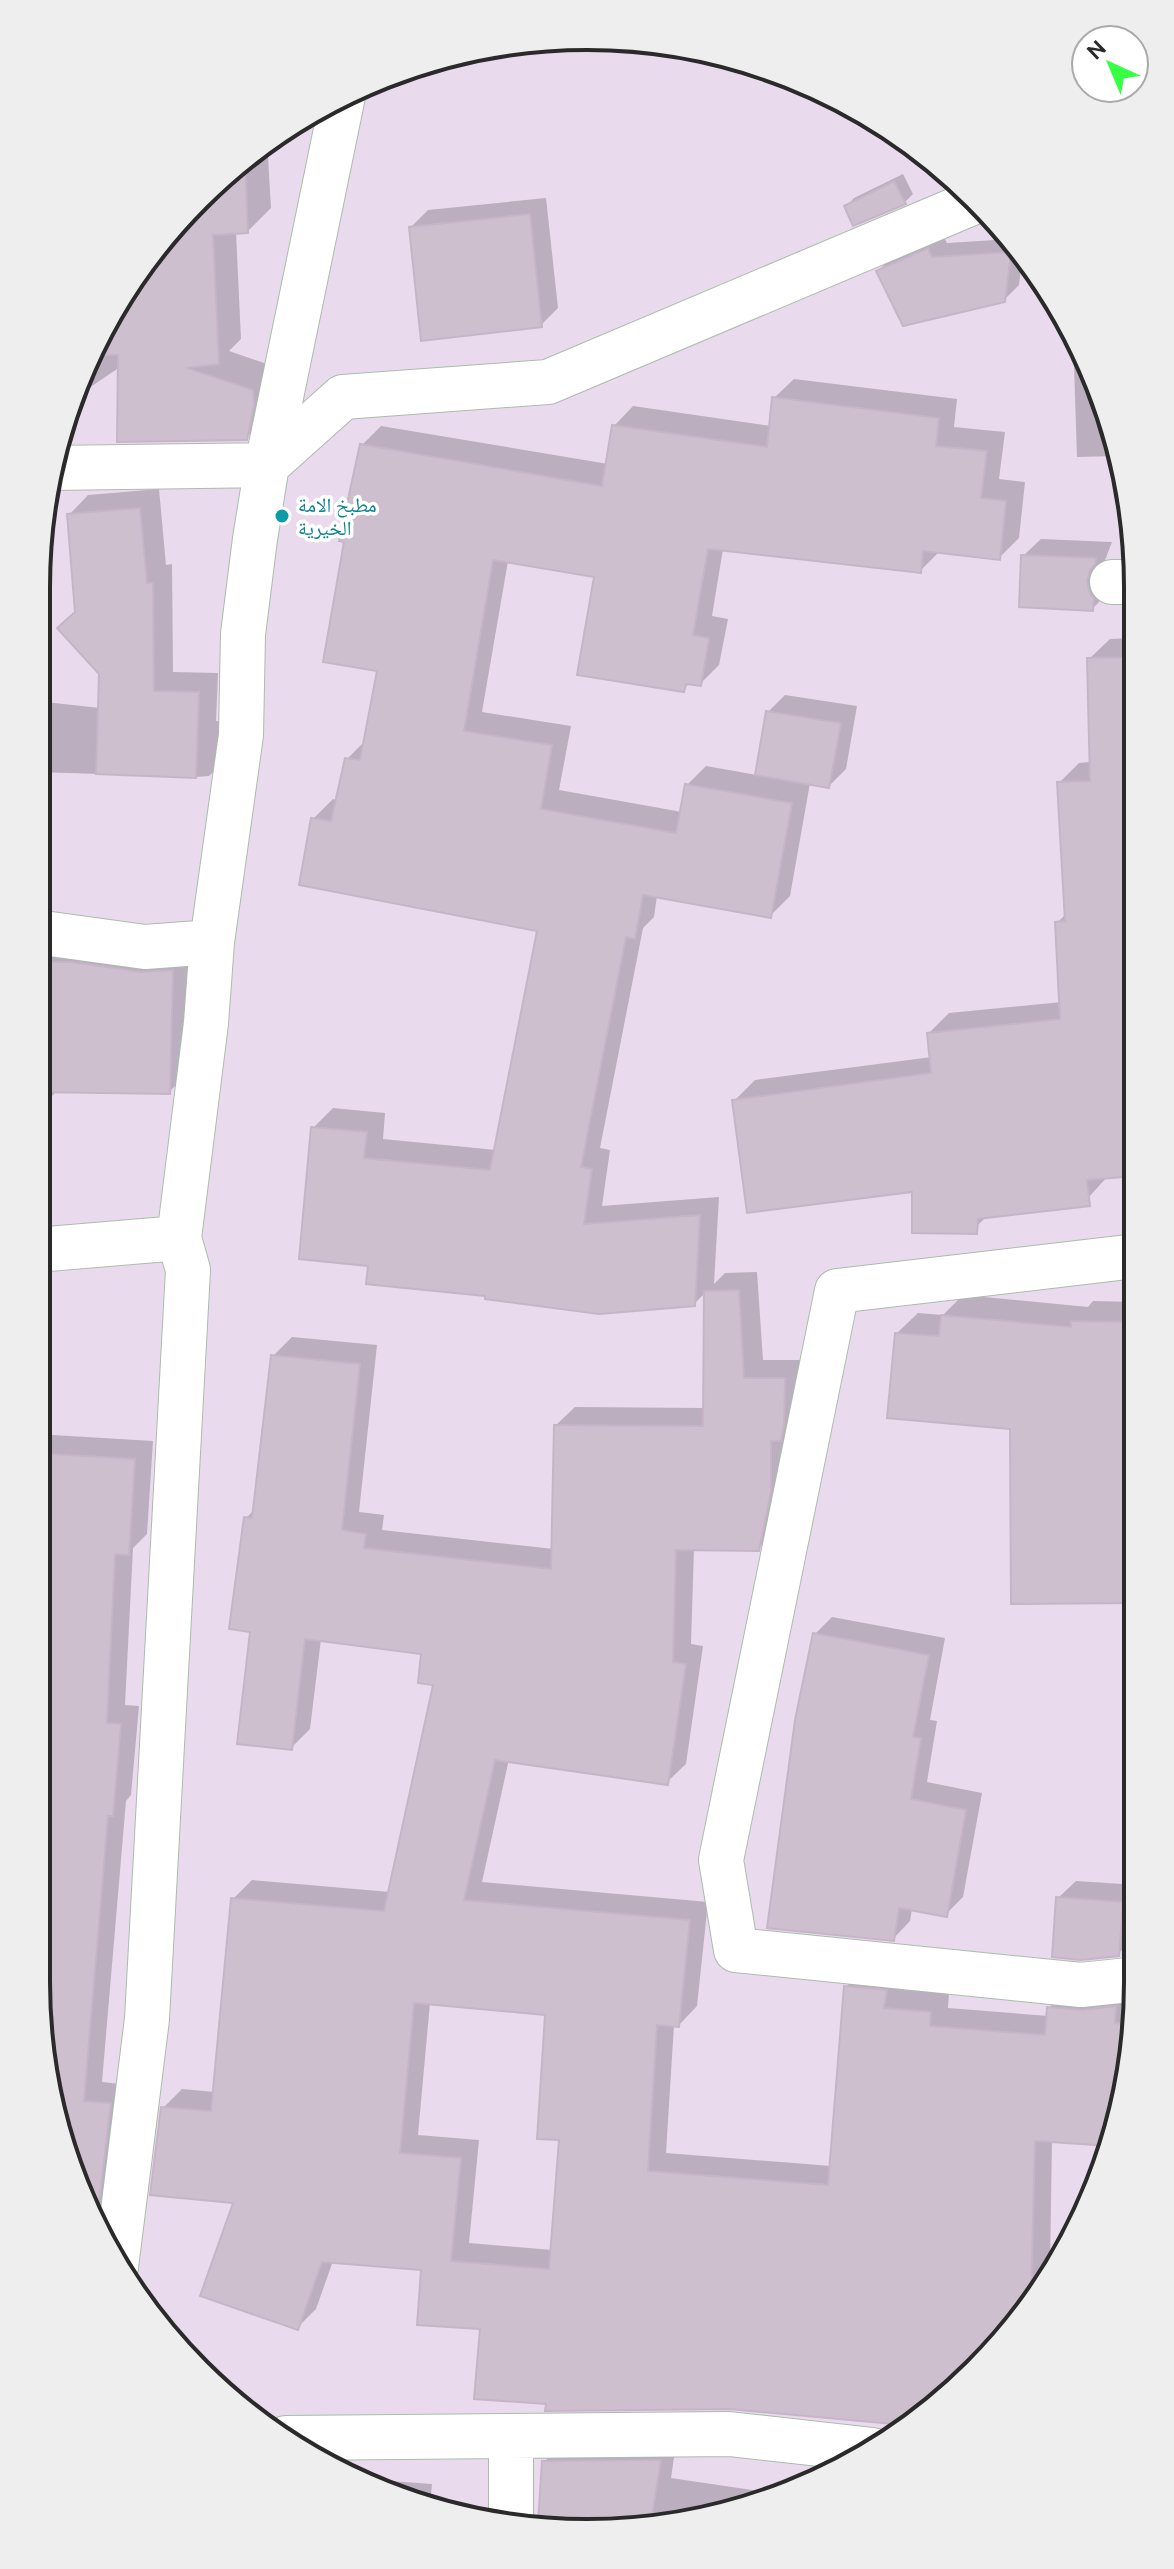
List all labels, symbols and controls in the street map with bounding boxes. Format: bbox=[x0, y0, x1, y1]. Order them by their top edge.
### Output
north arrow bbox=[1070, 24, 1150, 104]
text: N bbox=[1081, 35, 1110, 64]
place label: مطبخ الامة الخيرية bbox=[298, 493, 377, 539]
marker: مطبخ الامة الخيرية bbox=[273, 507, 291, 525]

